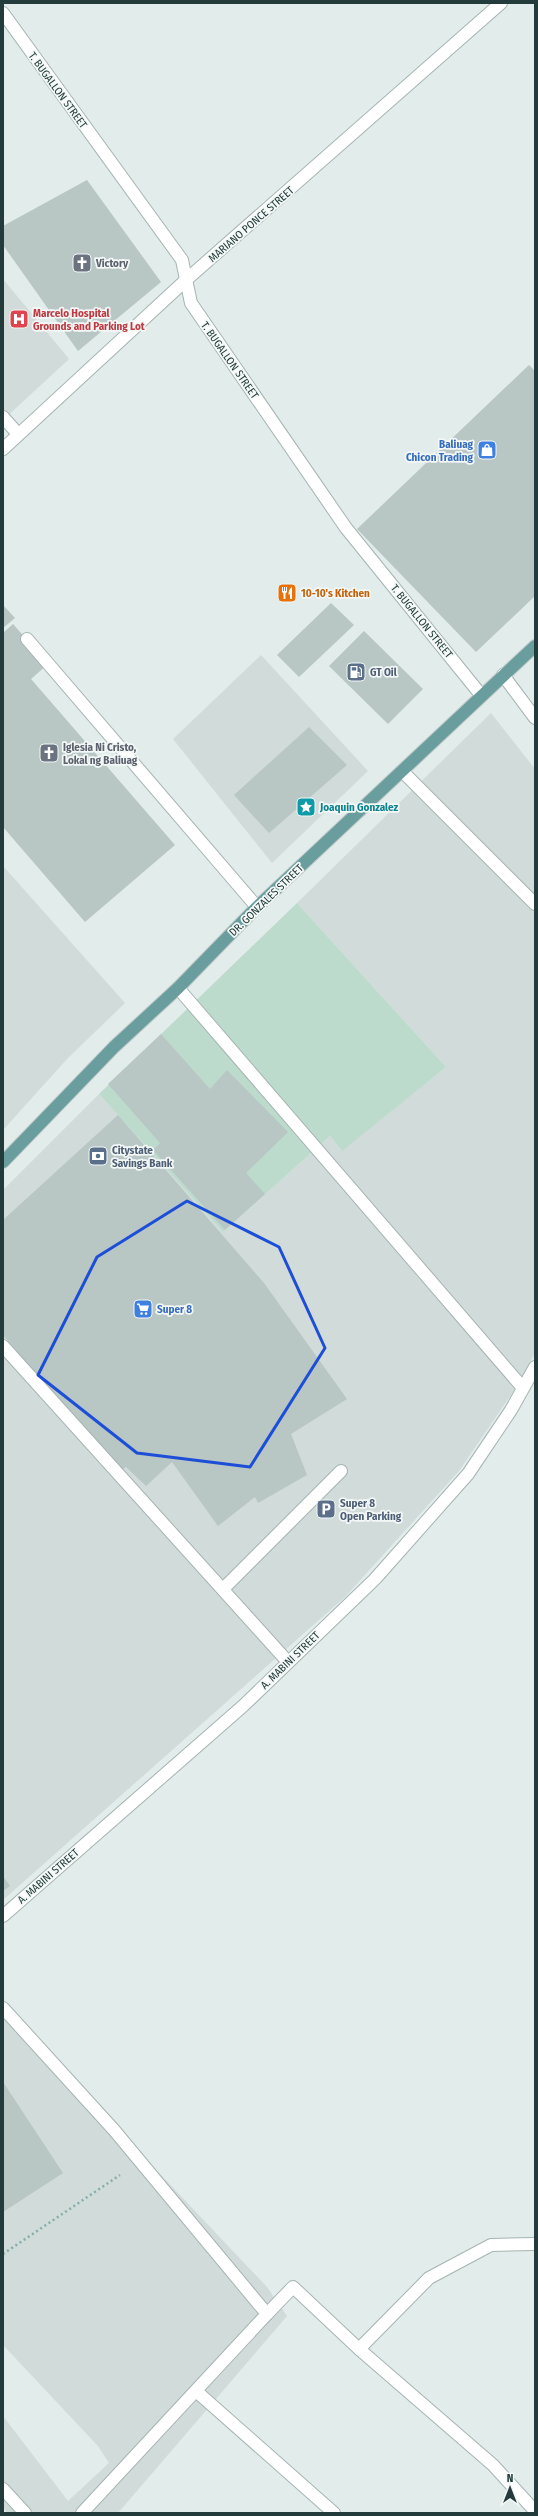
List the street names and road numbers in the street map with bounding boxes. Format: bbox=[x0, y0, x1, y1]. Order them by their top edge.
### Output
street label: T. BUGALLON STREET bbox=[26, 50, 90, 132]
street label: MARIANO PONCE STREET bbox=[206, 183, 297, 265]
street label: T. BUGALLON STREET bbox=[198, 319, 262, 402]
street label: T. BUGALLON STREET bbox=[388, 582, 456, 661]
street label: DR. GONZALES STREET bbox=[227, 861, 307, 939]
street label: A. MABINI STREET bbox=[258, 1628, 323, 1692]
street label: A. MABINI STREET bbox=[15, 1846, 82, 1907]

